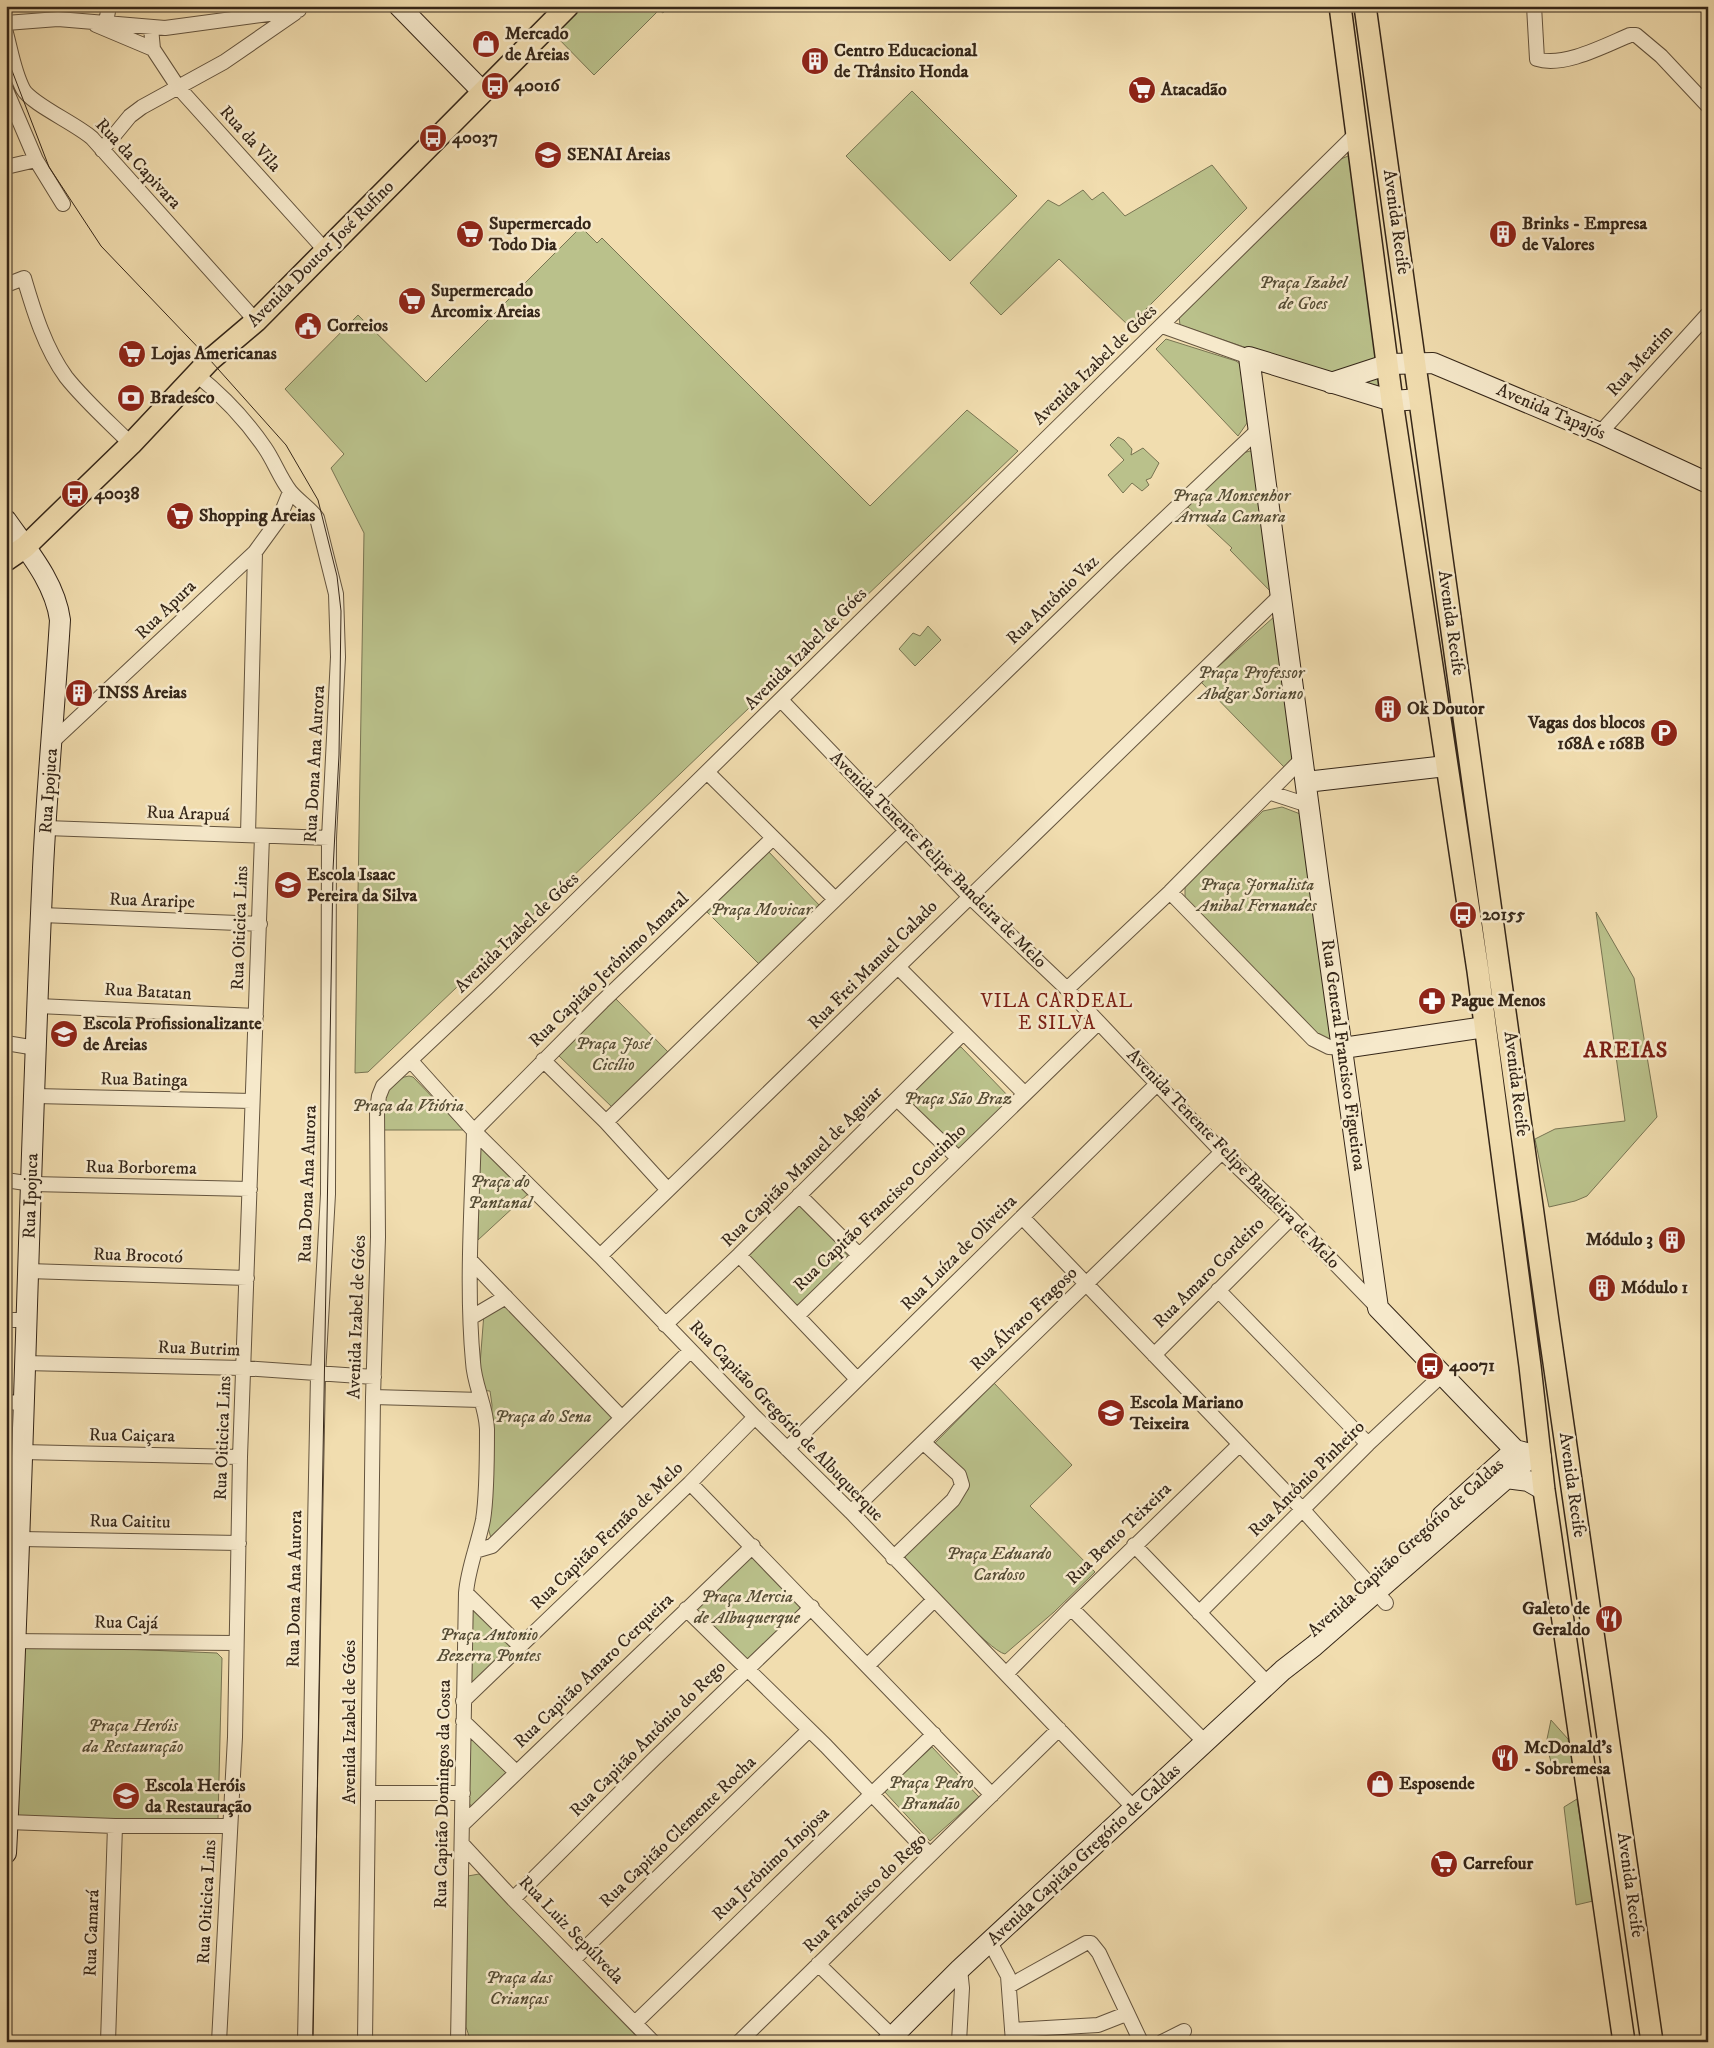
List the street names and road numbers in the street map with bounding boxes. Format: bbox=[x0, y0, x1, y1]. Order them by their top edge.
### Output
street label: Rua da Vila bbox=[215, 101, 286, 177]
street label: Rua da Capivara bbox=[90, 114, 186, 214]
street label: Avenida Recife bbox=[1378, 168, 1414, 276]
street label: Avenida Doutor José Rufino bbox=[243, 176, 399, 332]
street label: Avenida Izabel de Góes bbox=[1028, 300, 1162, 430]
street label: Rua Mearim bbox=[1602, 321, 1678, 401]
street label: Avenida Tapajós bbox=[1493, 379, 1609, 445]
street label: Rua Antônio Vaz bbox=[1002, 550, 1104, 650]
street label: Avenida Recife bbox=[1433, 569, 1469, 677]
street label: Rua Apura bbox=[131, 576, 201, 644]
street label: Avenida Izabel de Góes bbox=[740, 583, 872, 715]
street label: Rua Dona Ana Aurora bbox=[300, 684, 330, 843]
street label: Rua Ipojuca bbox=[35, 747, 63, 834]
street label: Avenida Tenente Felipe Bandeira de Melo bbox=[825, 747, 1051, 973]
street label: Rua Arapuá bbox=[146, 802, 230, 826]
street label: Rua Oiticica Lins bbox=[227, 865, 253, 991]
street label: Avenida Izabel de Góes bbox=[450, 868, 584, 998]
street label: Rua Capitão Jerônimo Amaral bbox=[525, 887, 694, 1052]
street label: Rua Araripe bbox=[109, 889, 195, 913]
street label: Rua Frei Manuel Calado bbox=[804, 895, 943, 1034]
street label: Rua General Francisco Figueiroa bbox=[1316, 938, 1370, 1173]
street label: Rua Batatan bbox=[104, 979, 193, 1005]
street label: Avenida Recife bbox=[1499, 1030, 1533, 1138]
street label: Avenida Tenente Felipe Bandeira de Melo bbox=[1122, 1044, 1344, 1274]
street label: Rua Batinga bbox=[100, 1068, 188, 1092]
street label: Rua Capitão Manuel de Aguiar bbox=[717, 1082, 887, 1252]
street label: Rua Dona Ana Aurora bbox=[294, 1105, 322, 1263]
street label: Rua Capitão Francisco Coutinho bbox=[789, 1120, 971, 1296]
street label: Rua Ipojuca bbox=[19, 1152, 44, 1239]
street label: Rua Borborema bbox=[85, 1156, 197, 1180]
street label: Rua Luíza de Oliveira bbox=[896, 1190, 1022, 1316]
street label: Rua Amaro Cordeiro bbox=[1149, 1213, 1269, 1333]
street label: Avenida Izabel de Góes bbox=[343, 1235, 371, 1399]
street label: Rua Brocotó bbox=[93, 1243, 184, 1269]
street label: Rua Álvaro Fragoso bbox=[965, 1261, 1082, 1376]
street label: Rua Capitão Gregório de Albuquerque bbox=[684, 1316, 888, 1526]
street label: Rua Butrim bbox=[157, 1337, 241, 1361]
street label: Rua Oiticica Lins bbox=[210, 1375, 236, 1501]
street label: Rua Antônio Pinheiro bbox=[1244, 1416, 1370, 1542]
street label: Rua Caiçara bbox=[89, 1424, 176, 1448]
street label: Avenida Recife bbox=[1554, 1431, 1590, 1539]
street label: Avenida Capitão Gregório de Caldas bbox=[1303, 1454, 1509, 1642]
street label: Rua Capitão Fernão de Melo bbox=[526, 1457, 688, 1615]
street label: Rua Bento Teixeira bbox=[1062, 1478, 1176, 1590]
street label: Rua Caititu bbox=[89, 1510, 171, 1534]
street label: Rua Dona Ana Aurora bbox=[283, 1510, 307, 1668]
street label: Rua Capitão Amaro Cerqueira bbox=[510, 1589, 679, 1753]
street label: Rua Cajá bbox=[94, 1611, 158, 1635]
street label: Avenida Izabel de Góes bbox=[339, 1640, 361, 1804]
street label: Rua Capitão Antônio do Rego bbox=[565, 1656, 731, 1822]
street label: Rua Capitão Domingos da Costa bbox=[430, 1679, 456, 1909]
street label: Rua Capitão Clemente Rocha bbox=[595, 1751, 761, 1912]
street label: Avenida Capitão Gregório de Caldas bbox=[983, 1760, 1185, 1950]
street label: Rua Jerônimo Inojosa bbox=[708, 1802, 834, 1926]
street label: Rua Francisco do Rego bbox=[799, 1828, 932, 1958]
street label: Avenida Recife bbox=[1612, 1831, 1648, 1939]
street label: Rua Oiticica Lins bbox=[193, 1839, 221, 1965]
street label: Rua Luiz Sepúlveda bbox=[514, 1871, 628, 1989]
street label: Rua Camará bbox=[79, 1889, 105, 1977]

